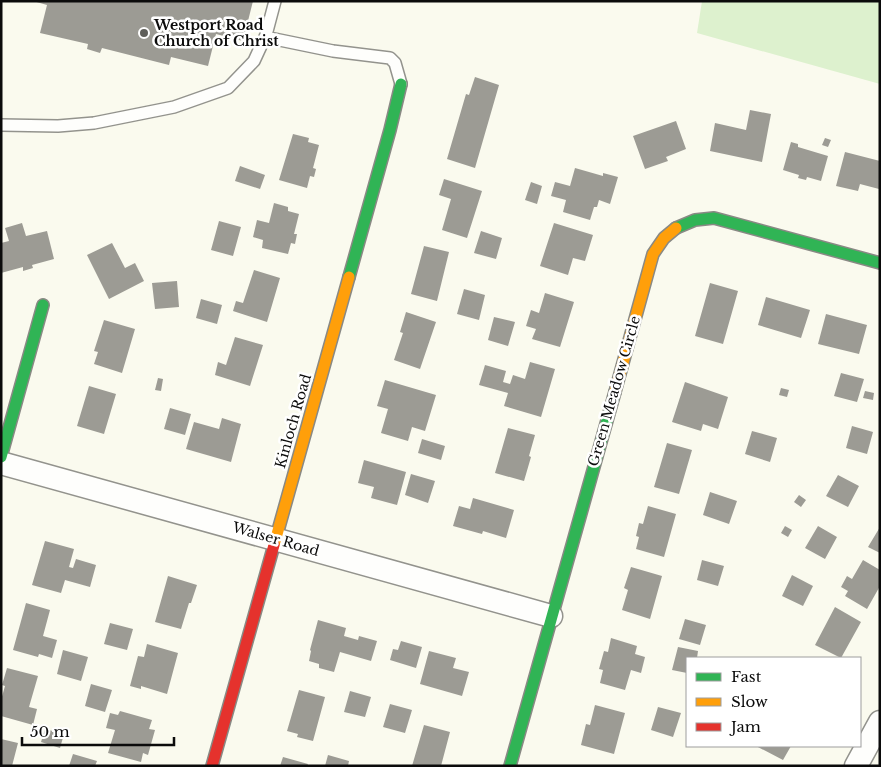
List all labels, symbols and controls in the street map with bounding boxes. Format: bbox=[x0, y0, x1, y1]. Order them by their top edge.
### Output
place label: Westport Road Church of Christ bbox=[153, 16, 279, 50]
marker: Westport Road Church of Christ bbox=[138, 27, 150, 39]
street label: Green Meadow Circle bbox=[584, 314, 644, 468]
street label: Kinloch Road bbox=[271, 371, 315, 470]
street label: Walser Road bbox=[230, 518, 322, 560]
legend bbox=[686, 657, 861, 747]
text: Fast bbox=[731, 667, 762, 686]
text: Slow bbox=[731, 692, 768, 711]
scale bar bbox=[22, 714, 175, 746]
text: Jam bbox=[729, 717, 761, 736]
text: 50 m bbox=[30, 722, 70, 741]

